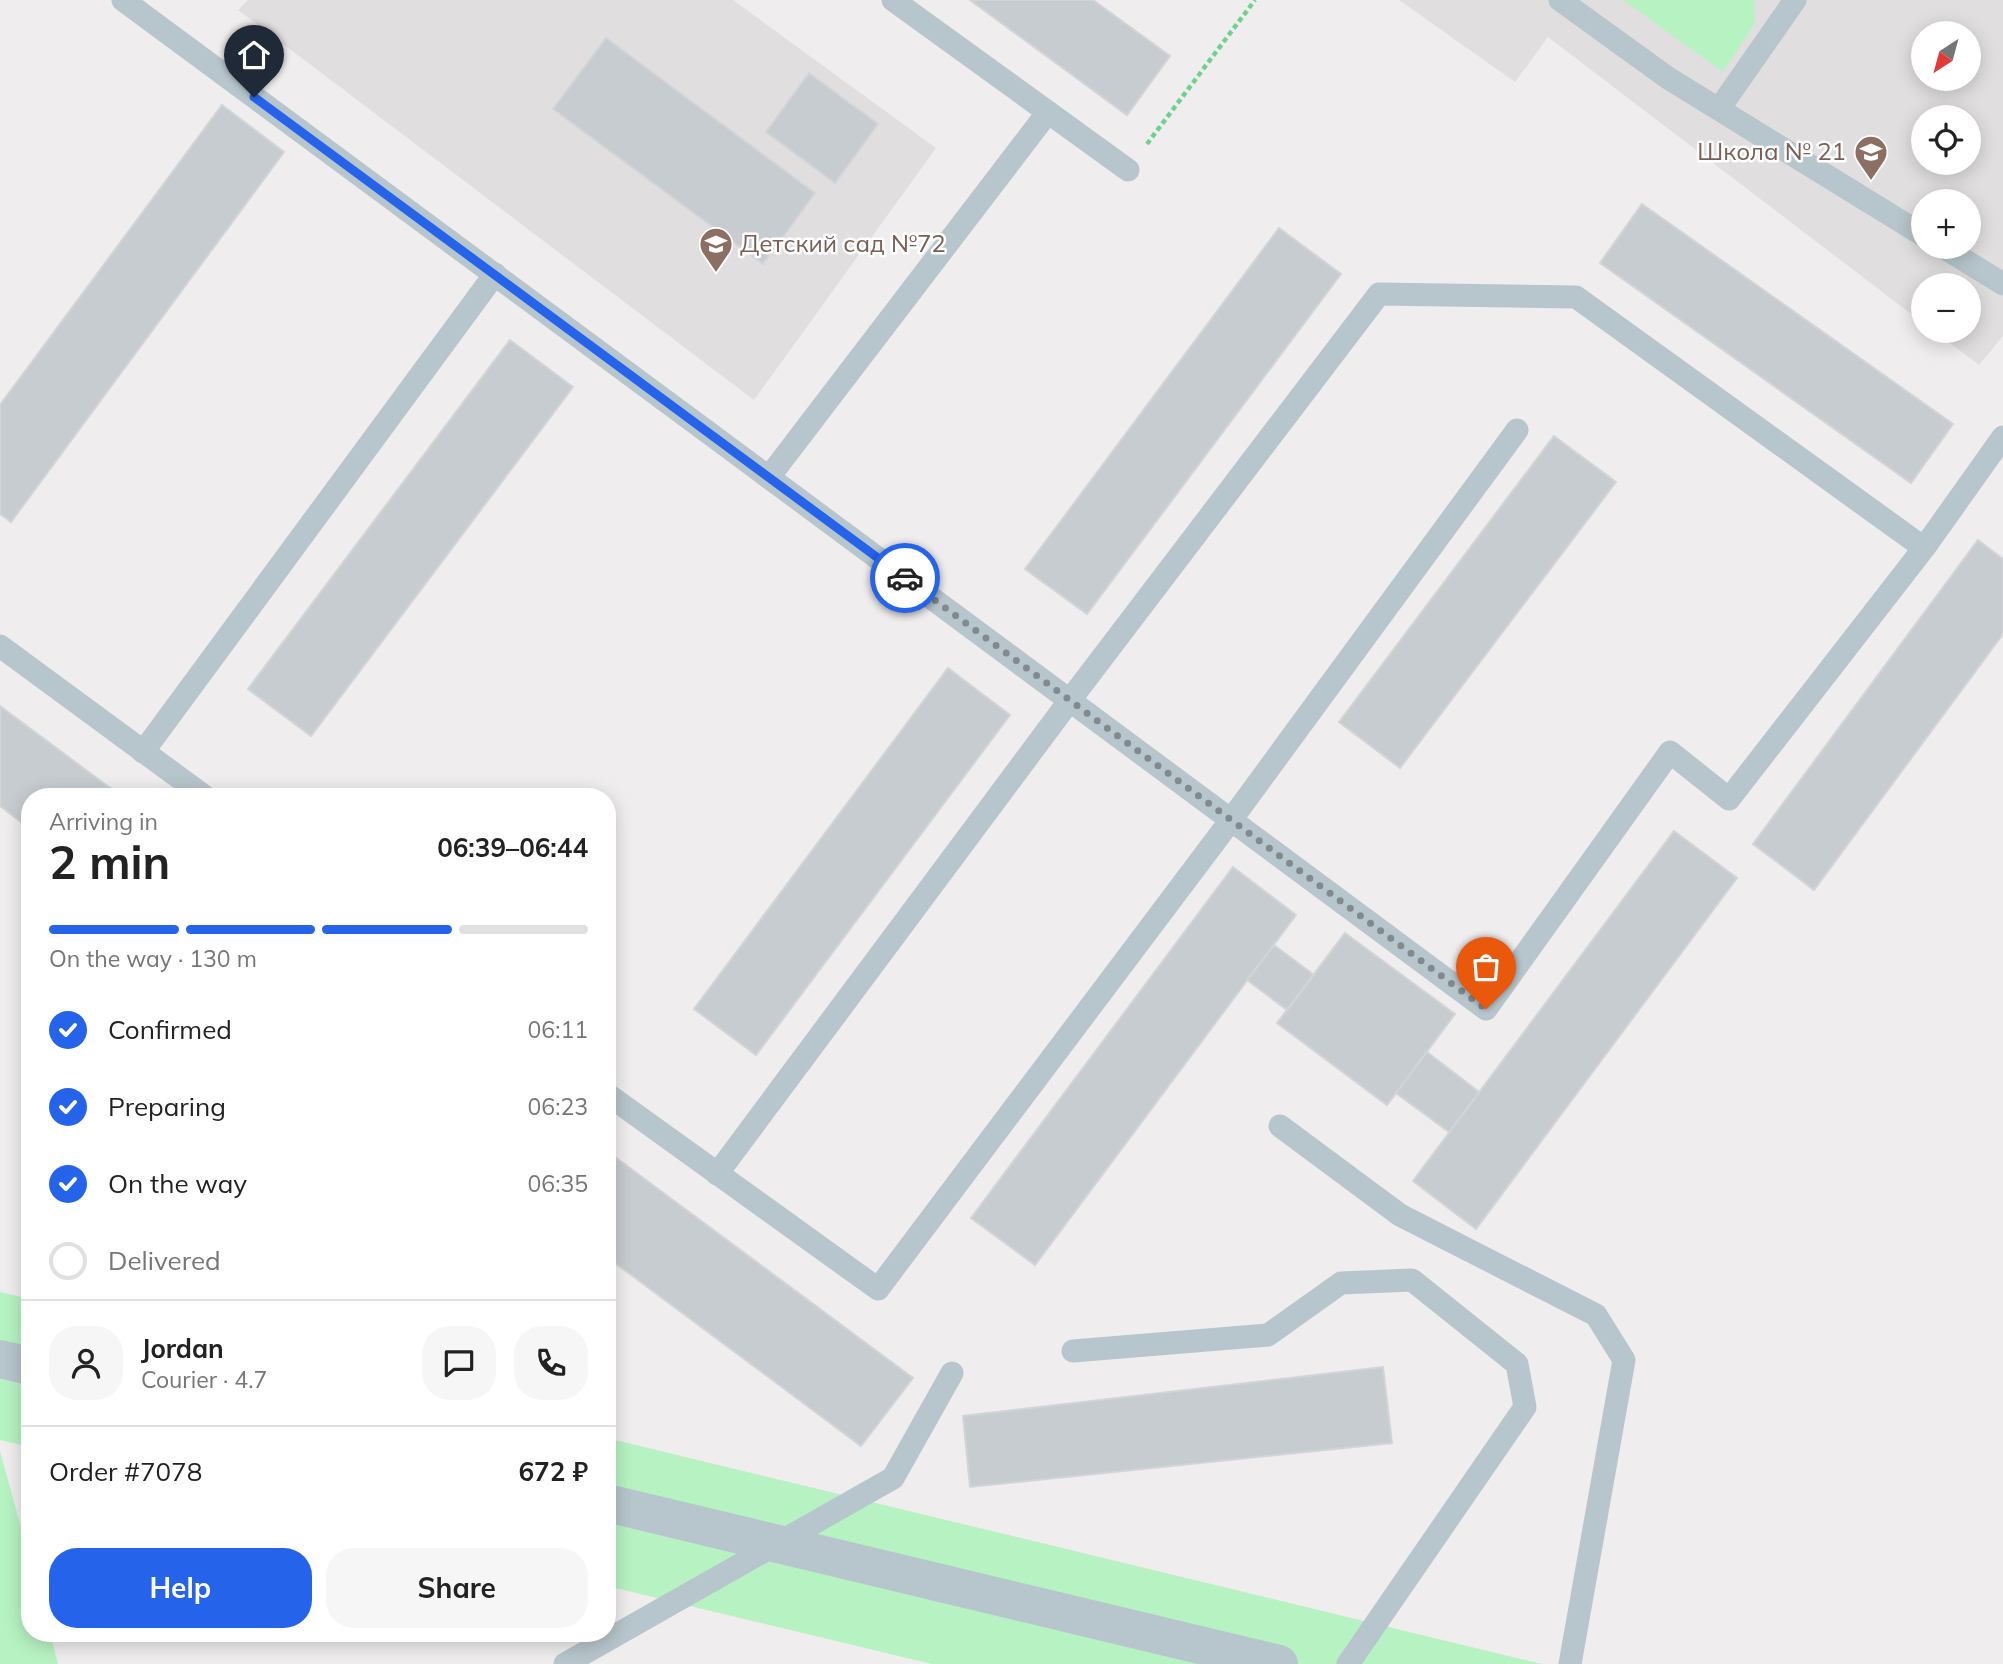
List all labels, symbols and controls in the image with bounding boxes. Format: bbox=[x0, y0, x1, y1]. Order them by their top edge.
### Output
north arrow bbox=[1911, 21, 1981, 91]
map controls bbox=[1911, 21, 1981, 343]
pin bbox=[224, 25, 284, 97]
icon: home bbox=[235, 36, 273, 74]
button: locate bbox=[1911, 105, 1981, 175]
school or university icon: Школа № 21 bbox=[1852, 133, 1890, 182]
place label: Школа № 21 bbox=[1697, 136, 1846, 166]
button: + bbox=[1911, 189, 1981, 259]
school or university icon: Детский сад №72 bbox=[697, 225, 735, 274]
place label: Детский сад №72 bbox=[740, 228, 946, 258]
button: − bbox=[1911, 273, 1981, 343]
courier bbox=[870, 543, 940, 613]
icon: car bbox=[886, 559, 924, 597]
text: Arriving in bbox=[49, 807, 158, 836]
text: 06:39–06:44 bbox=[437, 831, 588, 864]
text: 2 min bbox=[49, 833, 170, 891]
pin bbox=[1456, 937, 1516, 1009]
text: On the way · 130 m bbox=[49, 944, 257, 973]
icon: bag bbox=[1467, 948, 1505, 986]
icon: check bbox=[49, 1011, 87, 1049]
text: Confirmed bbox=[108, 1013, 232, 1046]
text: 06:11 bbox=[528, 1015, 588, 1044]
icon: check bbox=[49, 1088, 87, 1126]
text: Preparing bbox=[108, 1090, 226, 1123]
text: 06:23 bbox=[528, 1092, 588, 1121]
icon: check bbox=[49, 1165, 87, 1203]
text: On the way bbox=[108, 1167, 247, 1200]
text: 06:35 bbox=[528, 1169, 588, 1198]
text: Delivered bbox=[108, 1244, 221, 1277]
button: person bbox=[49, 1326, 123, 1400]
button: chat bbox=[422, 1326, 496, 1400]
button: phone bbox=[514, 1326, 588, 1400]
text: Jordan bbox=[141, 1332, 224, 1365]
text: Courier · 4.7 bbox=[141, 1365, 267, 1394]
text: Order #7078 bbox=[49, 1455, 202, 1488]
text: 672 ₽ bbox=[518, 1455, 588, 1488]
button: Help bbox=[49, 1548, 312, 1628]
button: Share bbox=[326, 1548, 588, 1628]

